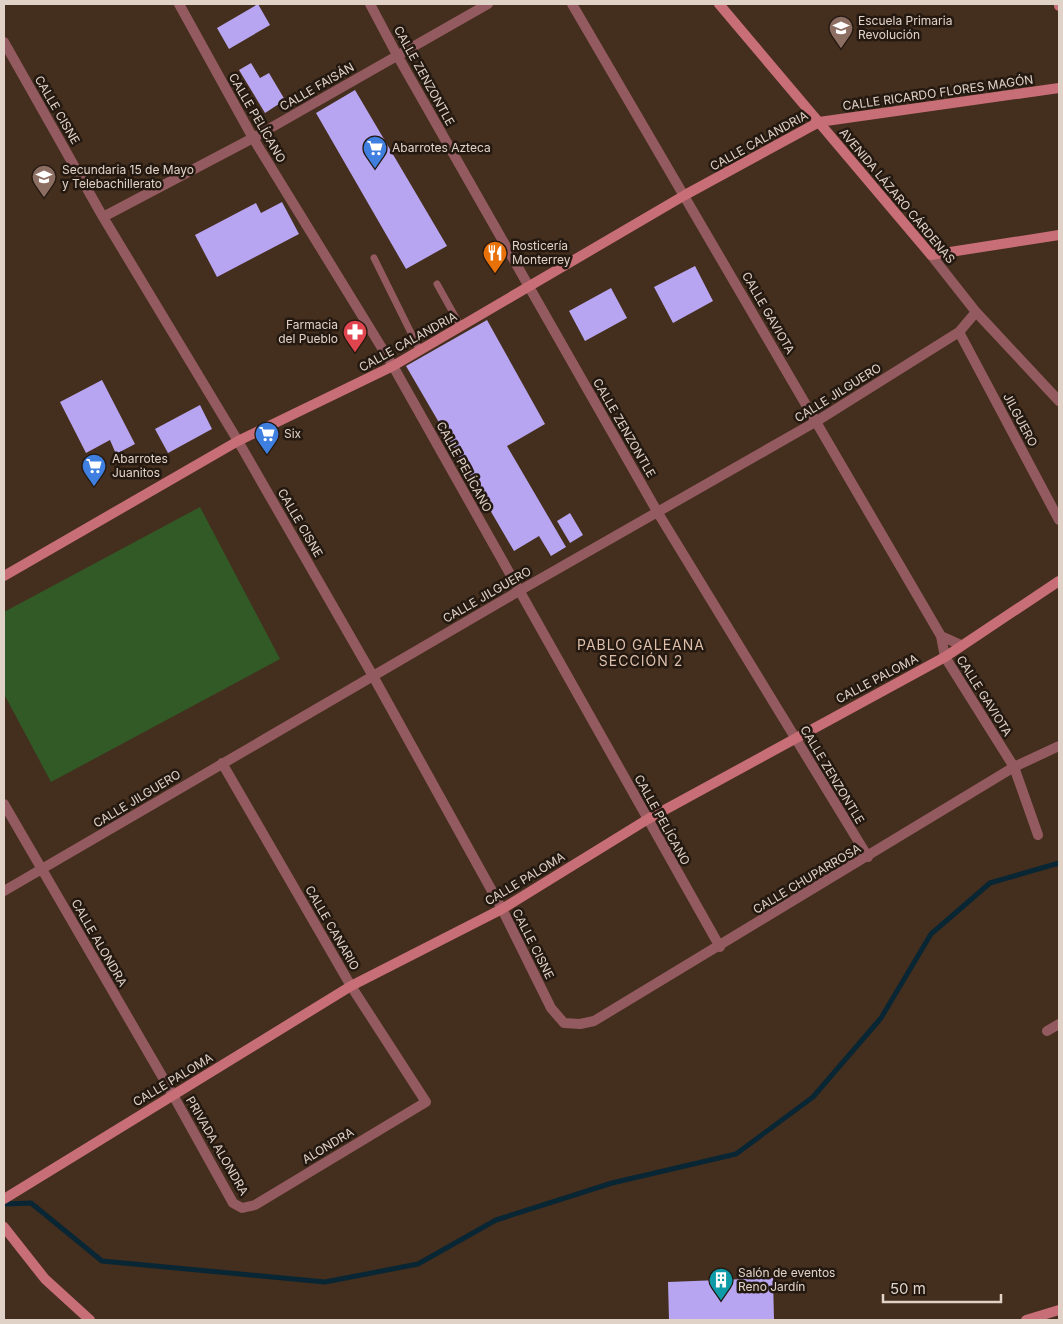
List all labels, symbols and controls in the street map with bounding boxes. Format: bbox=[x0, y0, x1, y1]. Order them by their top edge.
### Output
place label: Escuela Primaria Revolución bbox=[858, 13, 952, 42]
school or university icon: Escuela Primaria Revolución bbox=[828, 15, 854, 49]
street label: CALLE ZENZONTLE bbox=[391, 23, 458, 128]
street label: CALLE FAISÁN bbox=[277, 59, 357, 114]
street label: CALLE PELÍCANO bbox=[226, 70, 289, 165]
street label: CALLE RICARDO FLORES MAGÓN bbox=[842, 72, 1034, 113]
street label: CALLE CISNE bbox=[32, 73, 83, 147]
street label: CALLE CALANDRIA bbox=[707, 107, 810, 174]
street label: AVENIDA LÁZARO CÁRDENAS bbox=[836, 125, 959, 266]
supermarket icon: Abarrotes Azteca bbox=[362, 135, 388, 169]
place label: Abarrotes Azteca bbox=[392, 140, 491, 155]
place label: Secundaria 15 de Mayo y Telebachillerato bbox=[62, 162, 194, 191]
school or university icon: Secundaria 15 de Mayo y Telebachillerato bbox=[31, 164, 57, 198]
place label: Rosticería Monterrey bbox=[512, 238, 571, 267]
restaurant icon: Rosticería Monterrey bbox=[482, 240, 508, 274]
street label: CALLE GAVIOTA bbox=[739, 269, 798, 357]
street label: CALLE CALANDRIA bbox=[356, 308, 459, 375]
place label: Farmacia del Pueblo bbox=[278, 317, 338, 346]
pharmacy icon: Farmacia del Pueblo bbox=[342, 319, 368, 353]
street label: CALLE JILGUERO bbox=[792, 360, 884, 425]
street label: CALLE ZENZONTLE bbox=[590, 376, 659, 480]
street label: JILGUERO bbox=[1000, 390, 1041, 449]
street label: CALLE PELÍCANO bbox=[433, 419, 495, 515]
supermarket icon: Six bbox=[254, 421, 280, 455]
place label: Six bbox=[284, 426, 302, 441]
place label: Abarrotes Juanitos bbox=[112, 451, 168, 480]
supermarket icon: Abarrotes Juanitos bbox=[81, 453, 107, 487]
street label: CALLE CISNE bbox=[275, 486, 326, 560]
street label: CALLE JILGUERO bbox=[440, 563, 534, 626]
district label: PABLO GALEANA SECCIÓN 2 bbox=[577, 636, 705, 669]
street label: CALLE PALOMA bbox=[833, 651, 920, 706]
street label: CALLE GAVIOTA bbox=[954, 653, 1015, 739]
street label: CALLE ZENZONTLE bbox=[797, 723, 868, 827]
street label: CALLE JILGUERO bbox=[90, 767, 183, 831]
street label: CALLE PELÍCANO bbox=[631, 772, 693, 868]
street label: CALLE CHUPARROSA bbox=[750, 840, 863, 917]
street label: CALLE PALOMA bbox=[482, 849, 568, 908]
street label: CALLE CANARIO bbox=[302, 883, 363, 973]
street label: CALLE ALONDRA bbox=[68, 896, 131, 989]
street label: CALLE CISNE bbox=[509, 906, 558, 981]
street label: CALLE PALOMA bbox=[130, 1050, 216, 1109]
street label: PRIVADA ALONDRA bbox=[183, 1094, 252, 1198]
street label: ALONDRA bbox=[299, 1124, 356, 1167]
place label: Salón de eventos Reno Jardín bbox=[738, 1265, 835, 1294]
building icon: Salón de eventos Reno Jardín bbox=[708, 1267, 734, 1301]
scale bar bbox=[883, 1272, 1000, 1304]
text: 50 m bbox=[890, 1279, 926, 1298]

